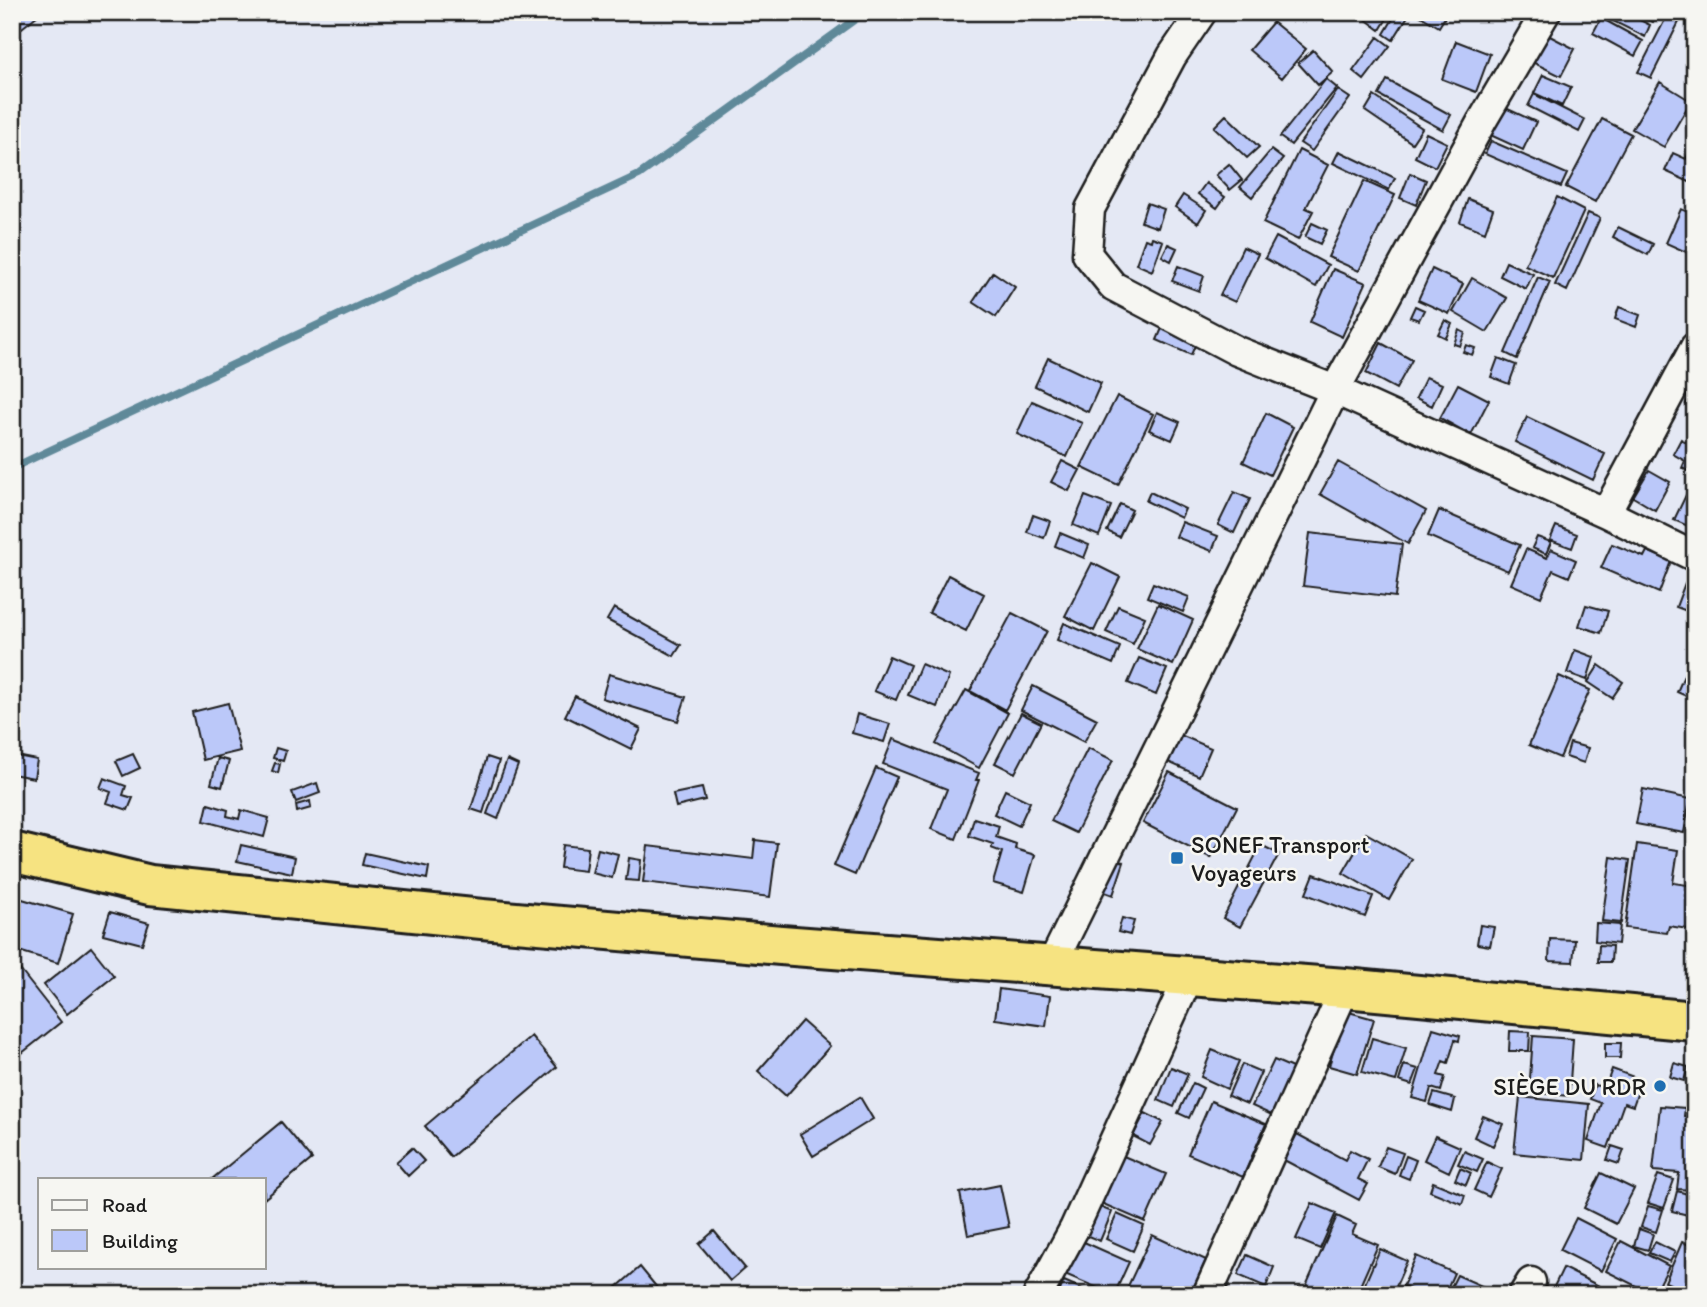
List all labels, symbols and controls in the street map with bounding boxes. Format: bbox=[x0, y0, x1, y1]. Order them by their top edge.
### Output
place label: SONEF Transport Voyageurs bbox=[1191, 830, 1369, 887]
marker: SONEF Transport Voyageurs bbox=[1169, 850, 1185, 866]
place label: SIÈGE DU RDR bbox=[1493, 1072, 1646, 1101]
marker: SIÈGE DU RDR bbox=[1652, 1078, 1668, 1094]
legend bbox=[38, 1178, 266, 1268]
text: Road bbox=[102, 1192, 148, 1217]
text: Building bbox=[102, 1228, 178, 1253]

